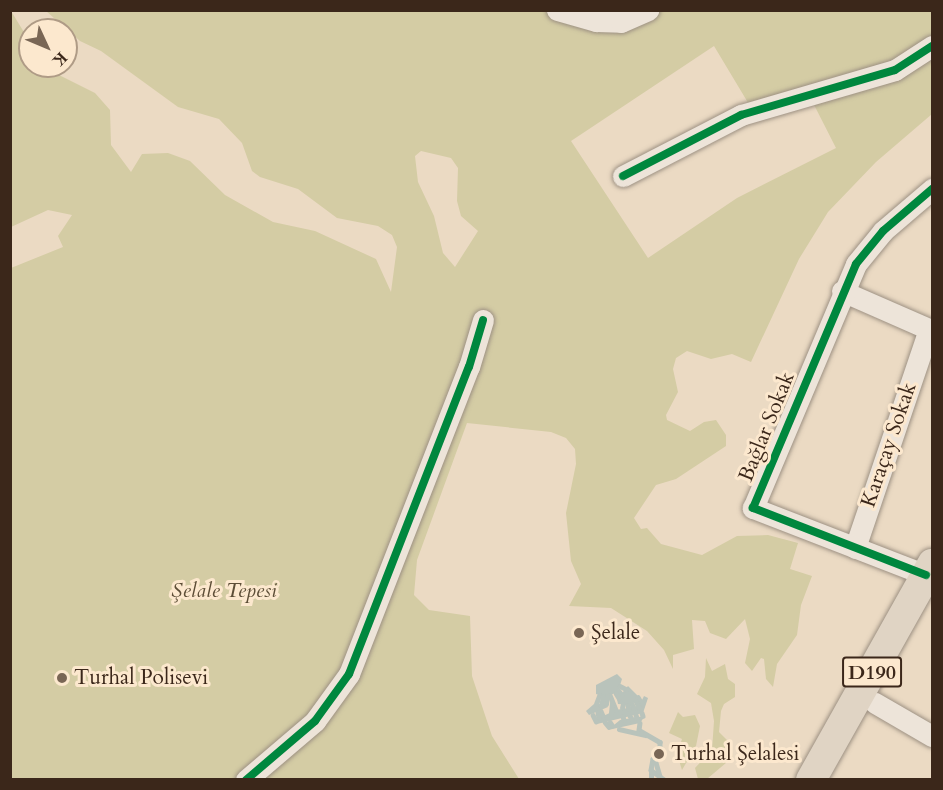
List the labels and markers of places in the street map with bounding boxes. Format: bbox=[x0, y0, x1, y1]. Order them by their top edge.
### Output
place label: Şelale bbox=[591, 620, 640, 646]
marker: Şelale bbox=[572, 626, 586, 640]
place label: Turhal Polisevi bbox=[74, 665, 208, 691]
marker: Turhal Polisevi bbox=[55, 671, 69, 685]
place label: Turhal Şelalesi bbox=[671, 741, 799, 767]
marker: Turhal Şelalesi bbox=[652, 747, 666, 761]

